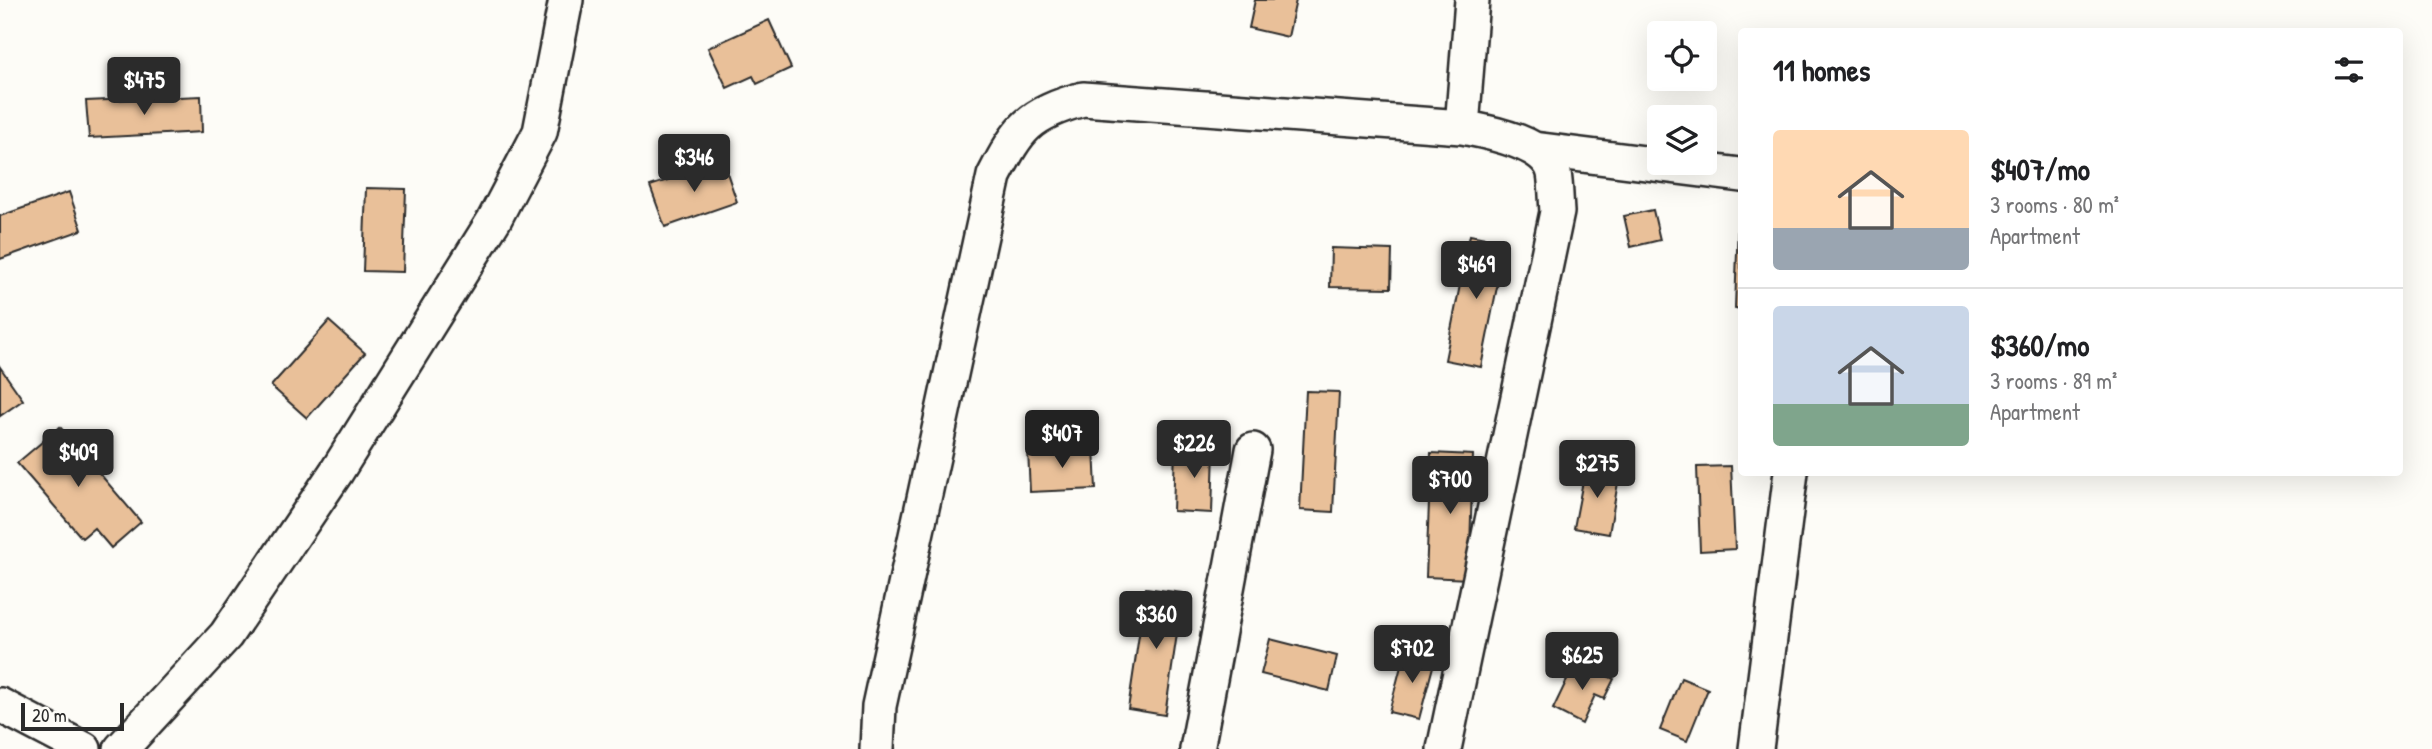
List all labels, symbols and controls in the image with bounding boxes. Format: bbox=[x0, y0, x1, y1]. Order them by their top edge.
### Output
map controls bbox=[1647, 21, 1717, 175]
button: locate bbox=[1647, 21, 1717, 91]
text: 11 homes bbox=[1773, 50, 1870, 90]
icon: filters bbox=[2330, 51, 2368, 89]
pin: $475 bbox=[103, 58, 185, 117]
text: $475 bbox=[123, 64, 165, 95]
button: layers bbox=[1647, 105, 1717, 175]
pin: $346 bbox=[653, 134, 735, 194]
text: $346 bbox=[674, 141, 714, 172]
text: $407/mo bbox=[1990, 149, 2090, 189]
icon: home bbox=[1829, 158, 1913, 242]
text: 3 rooms · 80 m² bbox=[1990, 189, 2119, 220]
text: Apartment bbox=[1990, 220, 2080, 251]
pin: $469 bbox=[1435, 242, 1517, 301]
text: $469 bbox=[1457, 248, 1495, 279]
text: $360/mo bbox=[1990, 325, 2089, 365]
icon: home bbox=[1829, 334, 1913, 418]
text: 3 rooms · 89 m² bbox=[1990, 365, 2117, 396]
text: Apartment bbox=[1990, 396, 2080, 427]
pin: $407 bbox=[1021, 410, 1103, 470]
text: $407 bbox=[1041, 417, 1083, 448]
pin: $226 bbox=[1153, 420, 1235, 480]
text: $226 bbox=[1173, 427, 1215, 458]
pin: $409 bbox=[37, 430, 119, 489]
text: $409 bbox=[58, 436, 98, 467]
pin: $275 bbox=[1556, 440, 1638, 500]
text: $275 bbox=[1575, 447, 1619, 478]
pin: $700 bbox=[1409, 456, 1491, 516]
text: $700 bbox=[1428, 463, 1472, 494]
pin: $360 bbox=[1115, 592, 1197, 651]
text: $360 bbox=[1135, 598, 1177, 629]
pin: $702 bbox=[1371, 626, 1453, 685]
text: $702 bbox=[1390, 632, 1434, 663]
pin: $625 bbox=[1541, 632, 1623, 692]
text: $625 bbox=[1561, 639, 1603, 670]
scale bar bbox=[21, 700, 124, 732]
text: 20 m bbox=[32, 702, 67, 728]

